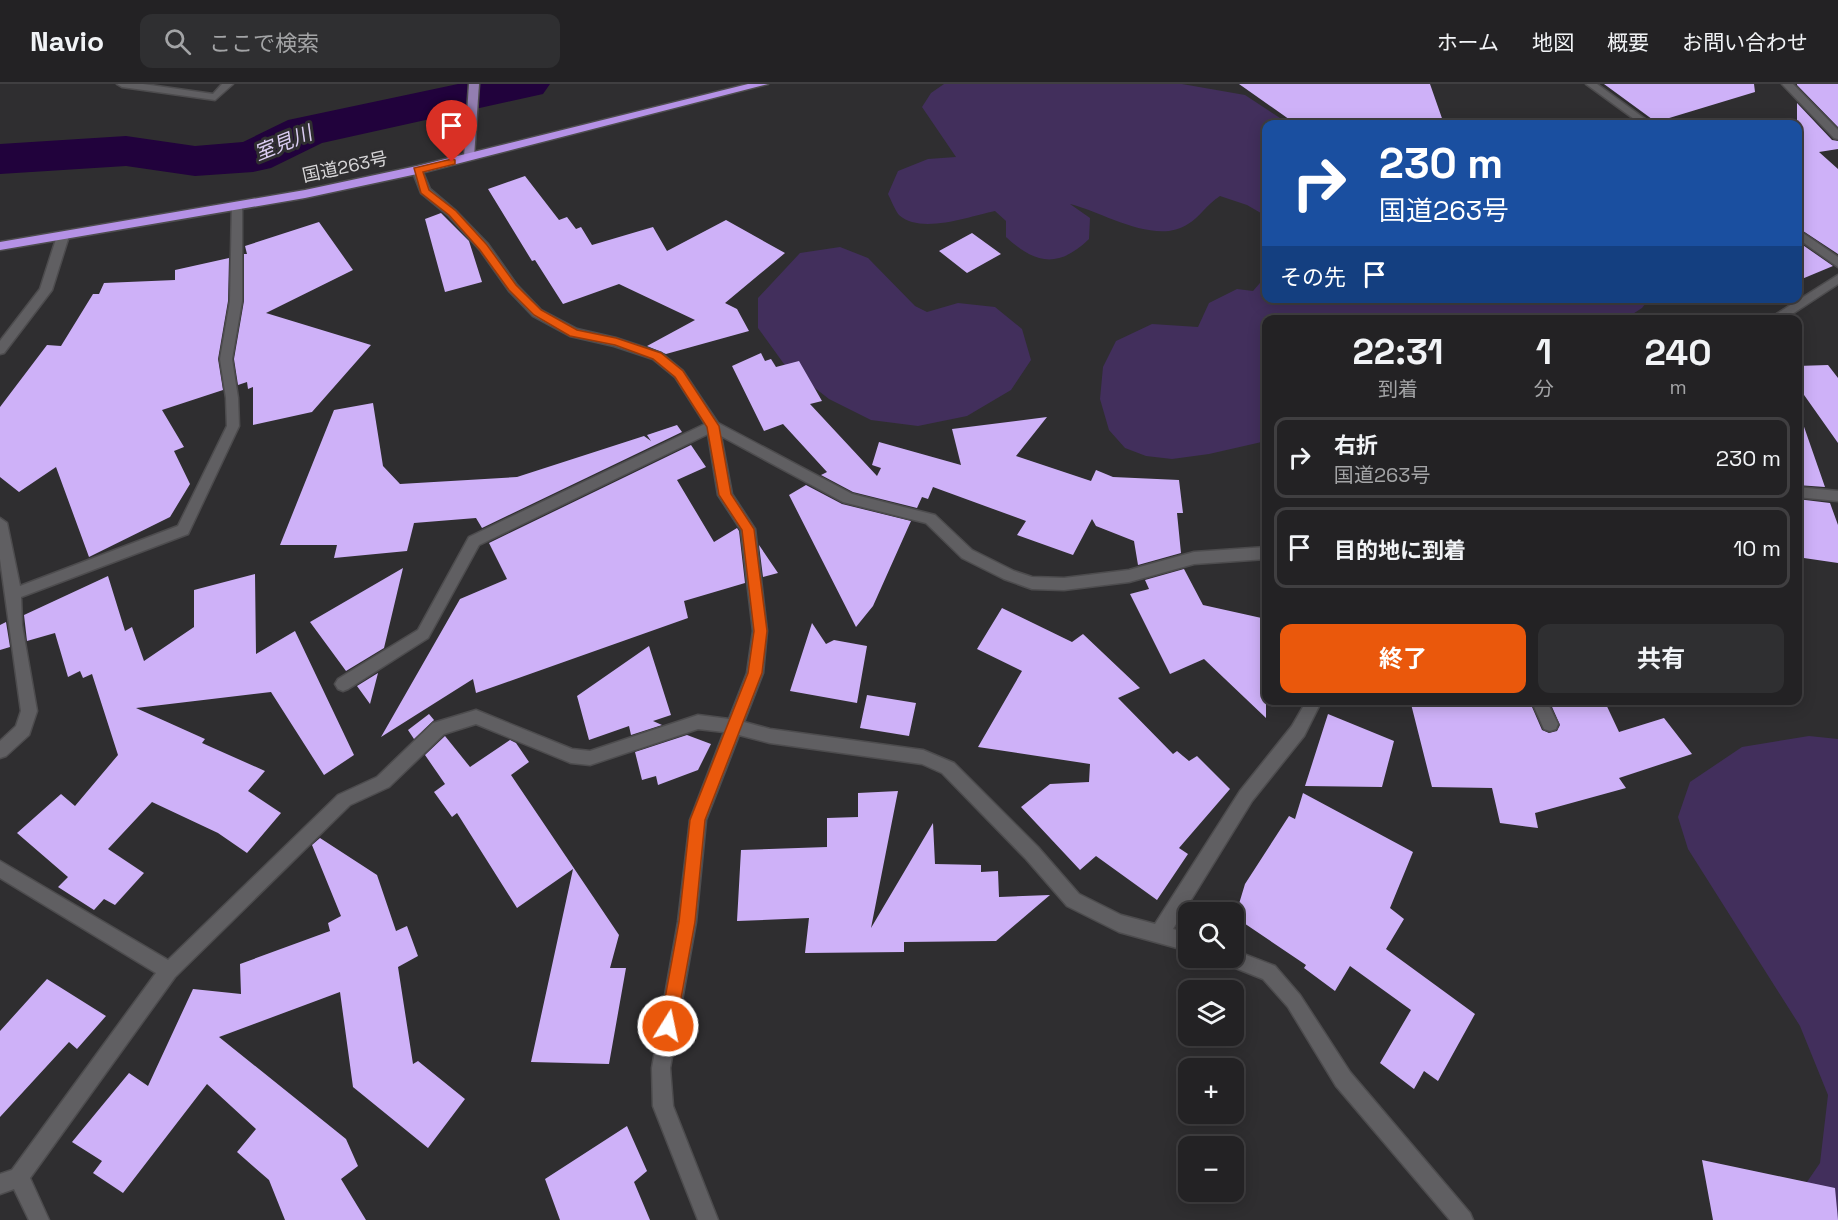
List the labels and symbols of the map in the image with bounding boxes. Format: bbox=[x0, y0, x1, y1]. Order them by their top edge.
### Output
pin bbox=[426, 100, 477, 162]
water label: 室見川 bbox=[250, 119, 318, 166]
street label: 国道263号 bbox=[300, 146, 390, 187]
position arrow bbox=[636, 994, 700, 1058]

